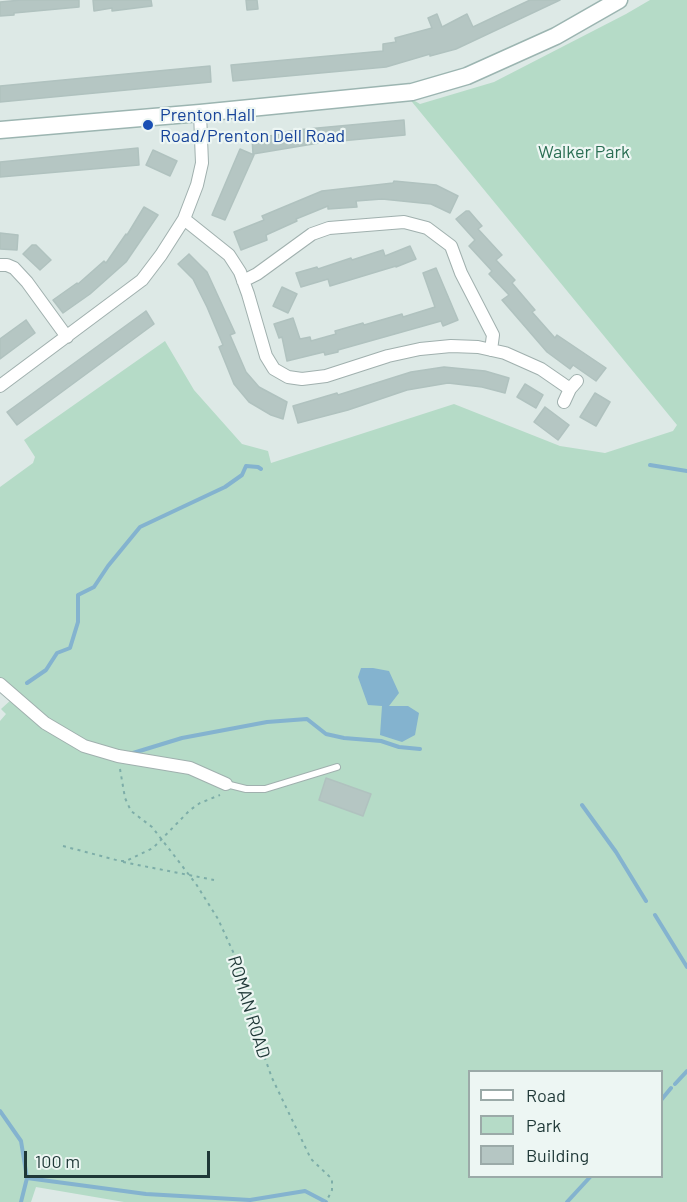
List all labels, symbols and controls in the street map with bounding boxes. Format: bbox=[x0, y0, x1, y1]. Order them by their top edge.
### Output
place label: Prenton Hall Road/Prenton Dell Road bbox=[160, 104, 345, 146]
marker: Prenton Hall Road/Prenton Dell Road bbox=[141, 118, 155, 132]
park label: Walker Park bbox=[538, 141, 630, 163]
street label: ROMAN ROAD bbox=[223, 953, 275, 1061]
legend bbox=[468, 1070, 663, 1178]
text: Road bbox=[526, 1084, 566, 1106]
text: Park bbox=[526, 1114, 561, 1136]
scale bar bbox=[27, 1139, 213, 1177]
text: Building bbox=[526, 1144, 589, 1166]
text: 100 m bbox=[35, 1150, 80, 1172]

